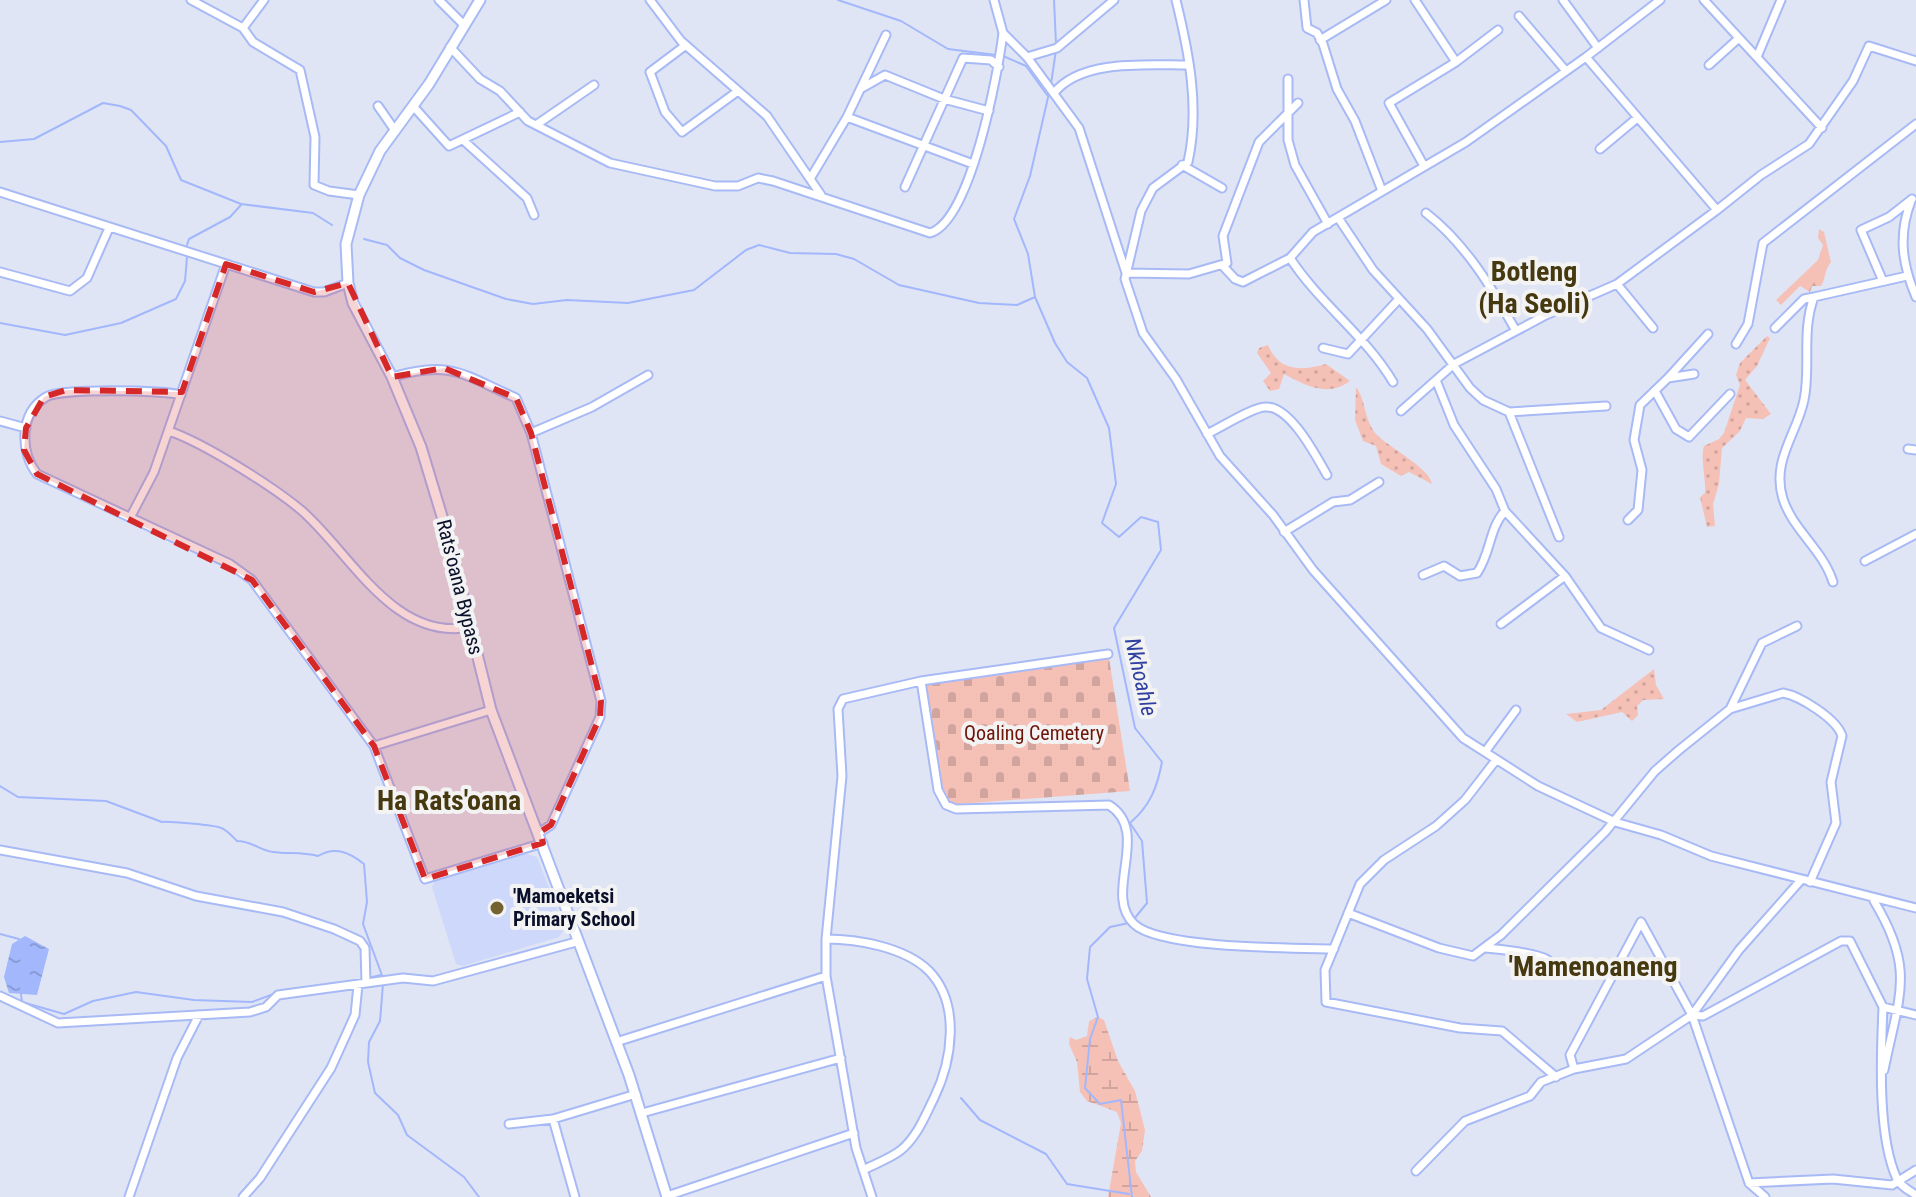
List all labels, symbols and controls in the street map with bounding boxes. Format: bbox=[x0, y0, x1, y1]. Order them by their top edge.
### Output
district label: Botleng (Ha Seoli) bbox=[1478, 255, 1590, 320]
street label: Rats'oana Bypass bbox=[432, 517, 488, 657]
water label: Nkhoahle bbox=[1120, 636, 1162, 718]
park label: Qoaling Cemetery bbox=[964, 721, 1104, 745]
district label: Ha Rats'oana bbox=[377, 784, 521, 817]
place label: 'Mamoeketsi Primary School bbox=[513, 884, 635, 931]
marker: 'Mamoeketsi Primary School bbox=[488, 899, 506, 917]
district label: 'Mamenoaneng bbox=[1508, 950, 1678, 983]

